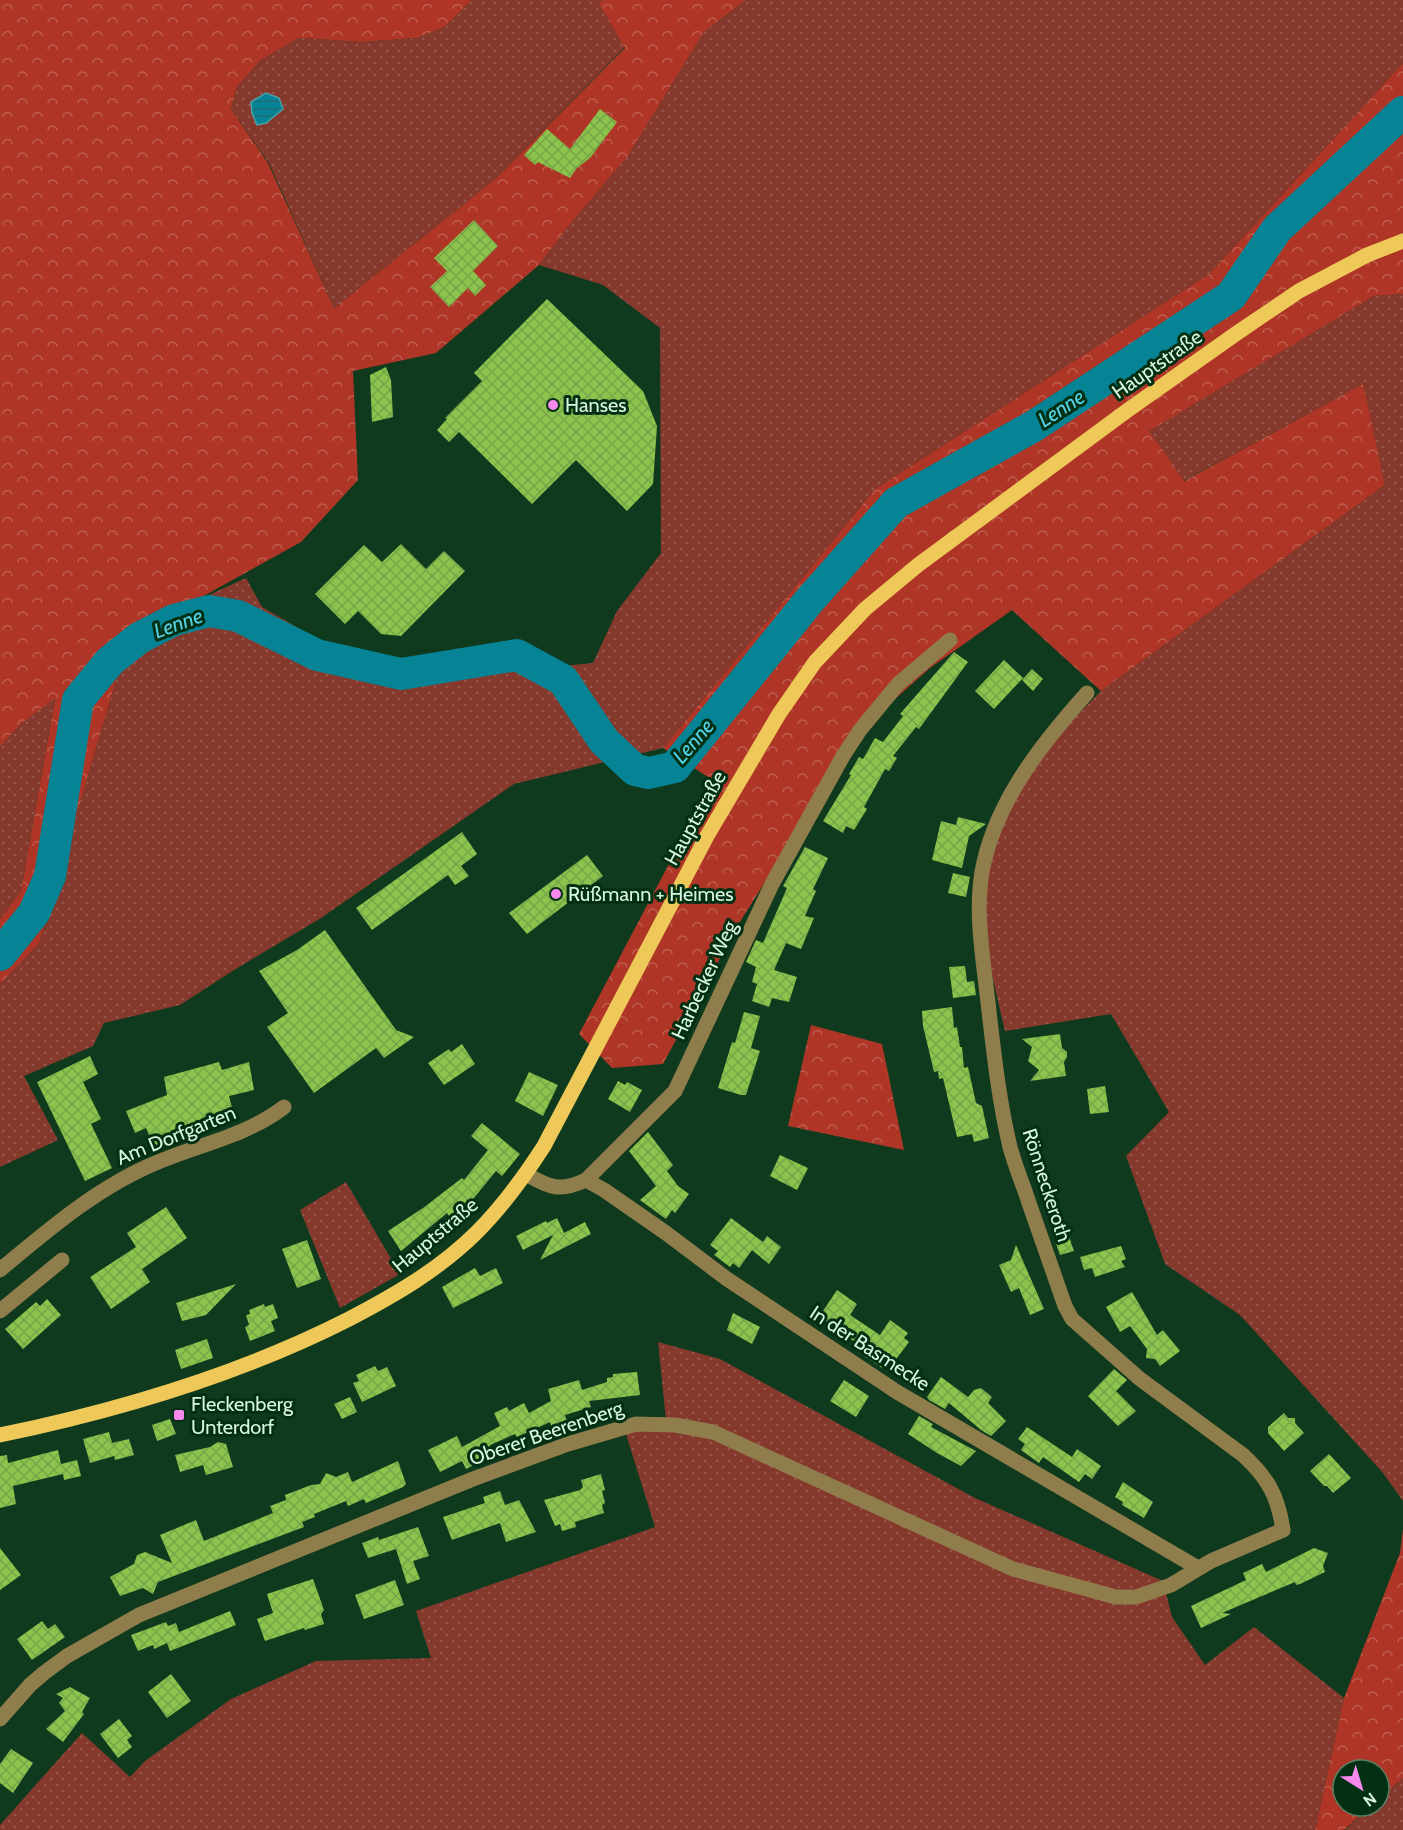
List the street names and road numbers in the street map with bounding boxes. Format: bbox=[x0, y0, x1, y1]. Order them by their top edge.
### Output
street label: Hauptstraße bbox=[1107, 324, 1207, 404]
street label: Hauptstraße bbox=[659, 767, 731, 869]
street label: Harbecker Weg bbox=[666, 916, 742, 1043]
street label: Am Dorfgarten bbox=[113, 1100, 239, 1170]
street label: Rönneckeroth bbox=[1017, 1125, 1077, 1245]
street label: Hauptstraße bbox=[387, 1192, 483, 1278]
street label: In der Basmecke bbox=[806, 1300, 934, 1396]
street label: Oberer Beerenberg bbox=[466, 1395, 627, 1471]

